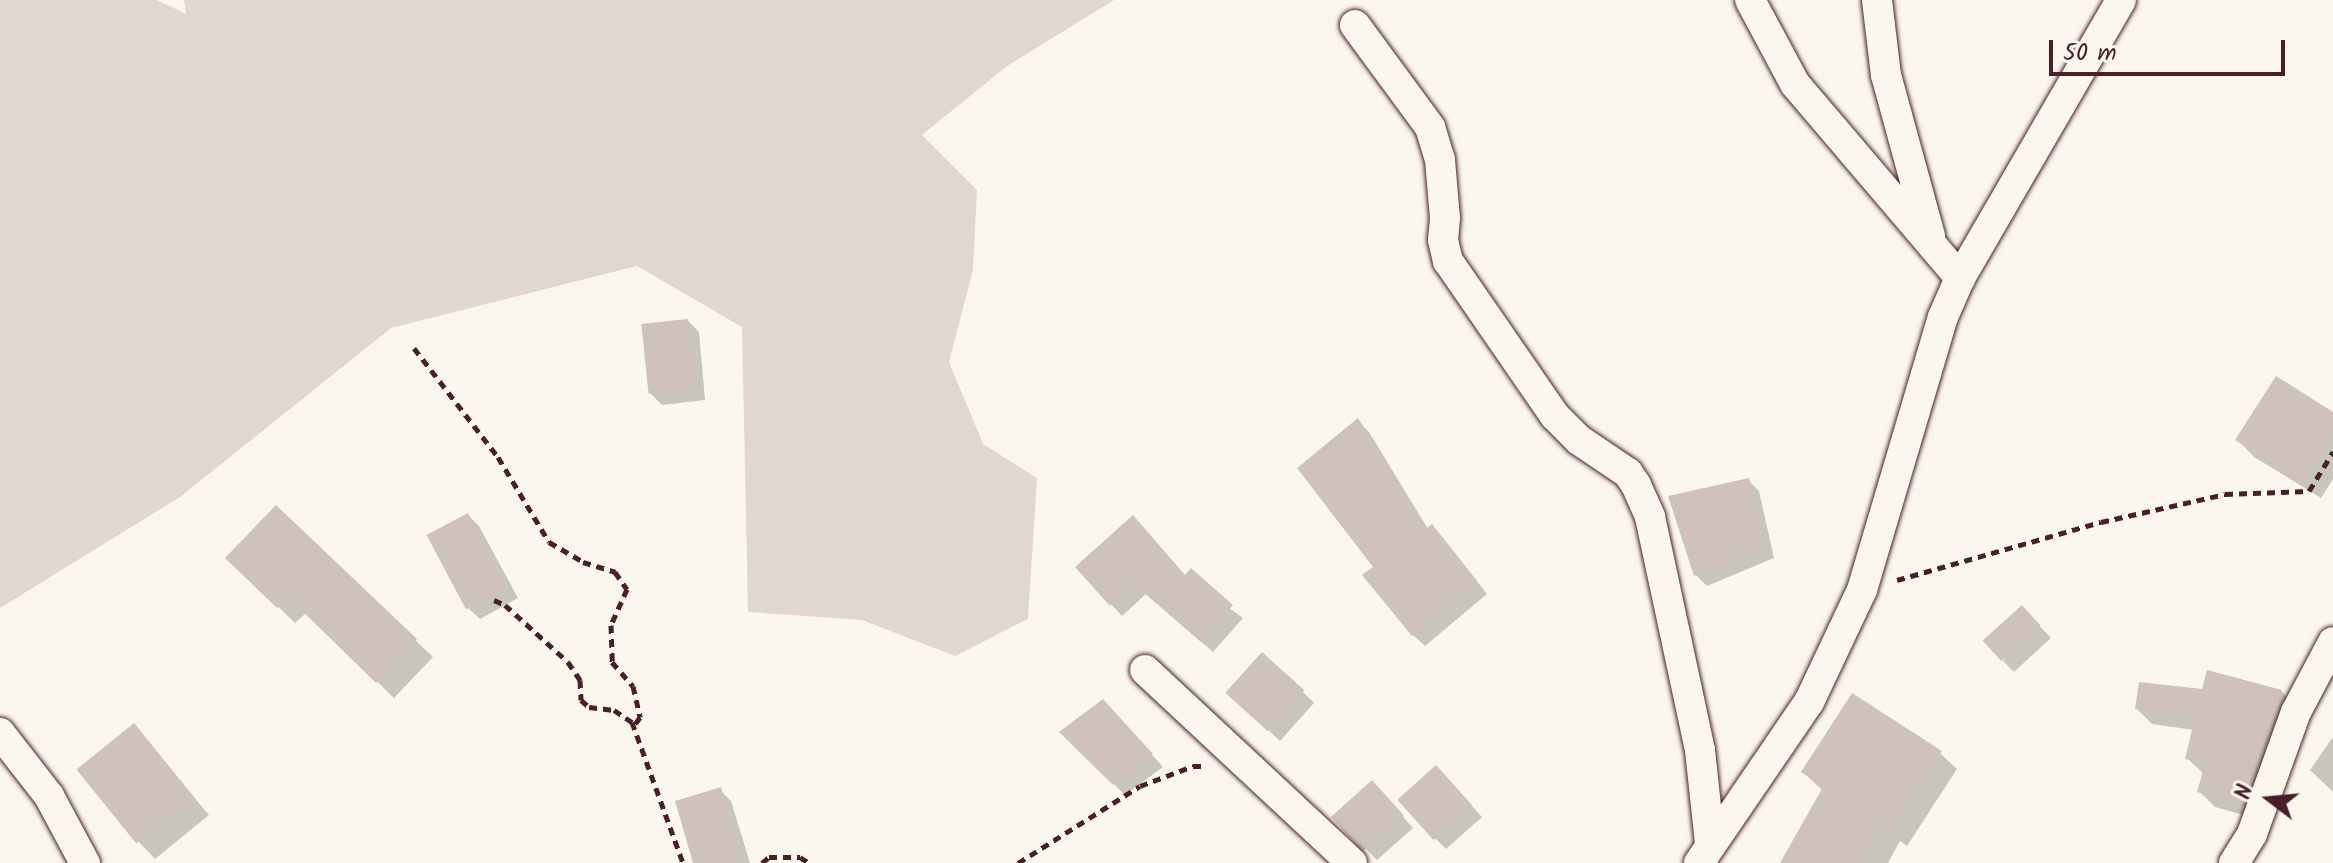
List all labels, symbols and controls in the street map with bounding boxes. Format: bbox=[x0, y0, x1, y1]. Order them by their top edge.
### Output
scale bar bbox=[2053, 24, 2289, 74]
text: 50 m bbox=[2063, 34, 2117, 73]
north arrow bbox=[2229, 759, 2309, 839]
text: N bbox=[2227, 781, 2264, 804]

